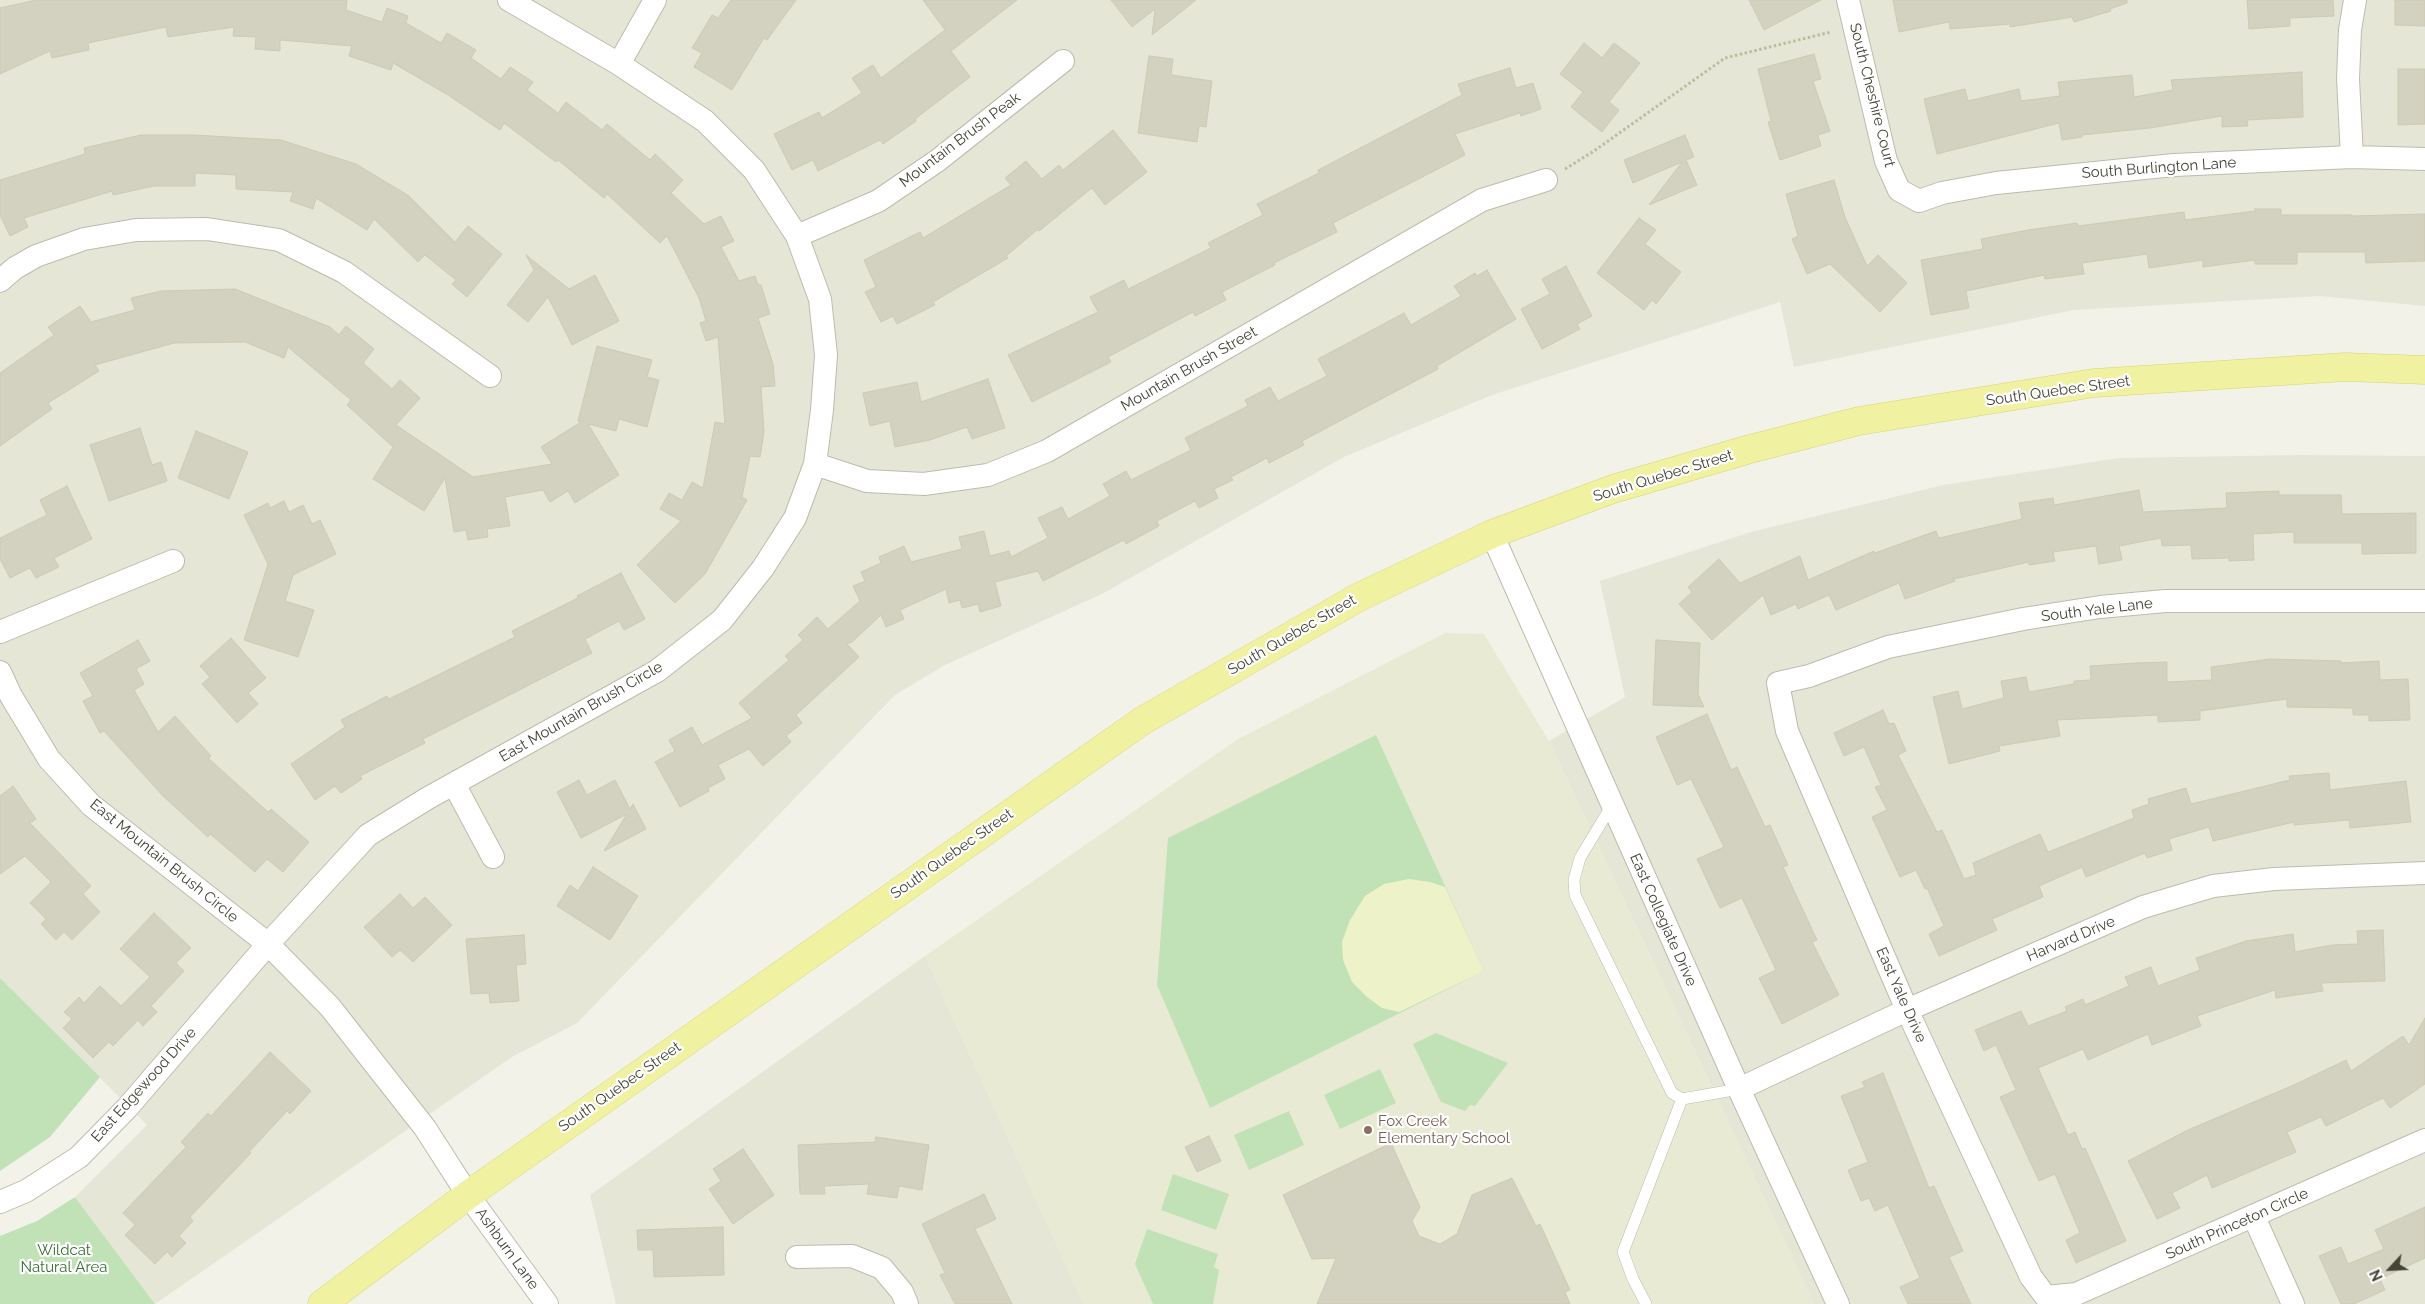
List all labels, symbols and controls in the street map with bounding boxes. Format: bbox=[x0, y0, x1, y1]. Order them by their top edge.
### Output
street label: South Cheshire Court bbox=[1845, 21, 1899, 169]
street label: Mountain Brush Peak bbox=[896, 89, 1024, 191]
street label: South Burlington Lane bbox=[2081, 154, 2237, 182]
street label: Mountain Brush Street bbox=[1118, 323, 1260, 415]
street label: South Quebec Street bbox=[1985, 372, 2131, 410]
street label: South Quebec Street bbox=[1591, 446, 1735, 506]
street label: South Quebec Street bbox=[1225, 591, 1359, 679]
street label: South Yale Lane bbox=[2040, 594, 2154, 626]
street label: East Mountain Brush Circle bbox=[496, 658, 666, 766]
street label: East Mountain Brush Circle bbox=[86, 796, 242, 926]
street label: South Quebec Street bbox=[887, 805, 1017, 903]
street label: East Collegiate Drive bbox=[1626, 851, 1700, 989]
street label: Harvard Drive bbox=[2024, 912, 2118, 966]
street label: East Yale Drive bbox=[1872, 945, 1930, 1045]
street label: East Edgewood Drive bbox=[88, 1024, 200, 1146]
street label: South Quebec Street bbox=[555, 1038, 685, 1136]
place label: Fox Creek Elementary School bbox=[1378, 1112, 1510, 1147]
marker: Fox Creek Elementary School bbox=[1362, 1124, 1374, 1136]
street label: South Princeton Circle bbox=[2163, 1184, 2311, 1264]
street label: Ashburn Lane bbox=[471, 1205, 543, 1293]
park label: Wildcat Natural Area bbox=[20, 1241, 108, 1276]
north arrow bbox=[2365, 1244, 2415, 1294]
text: N bbox=[2367, 1267, 2386, 1284]

